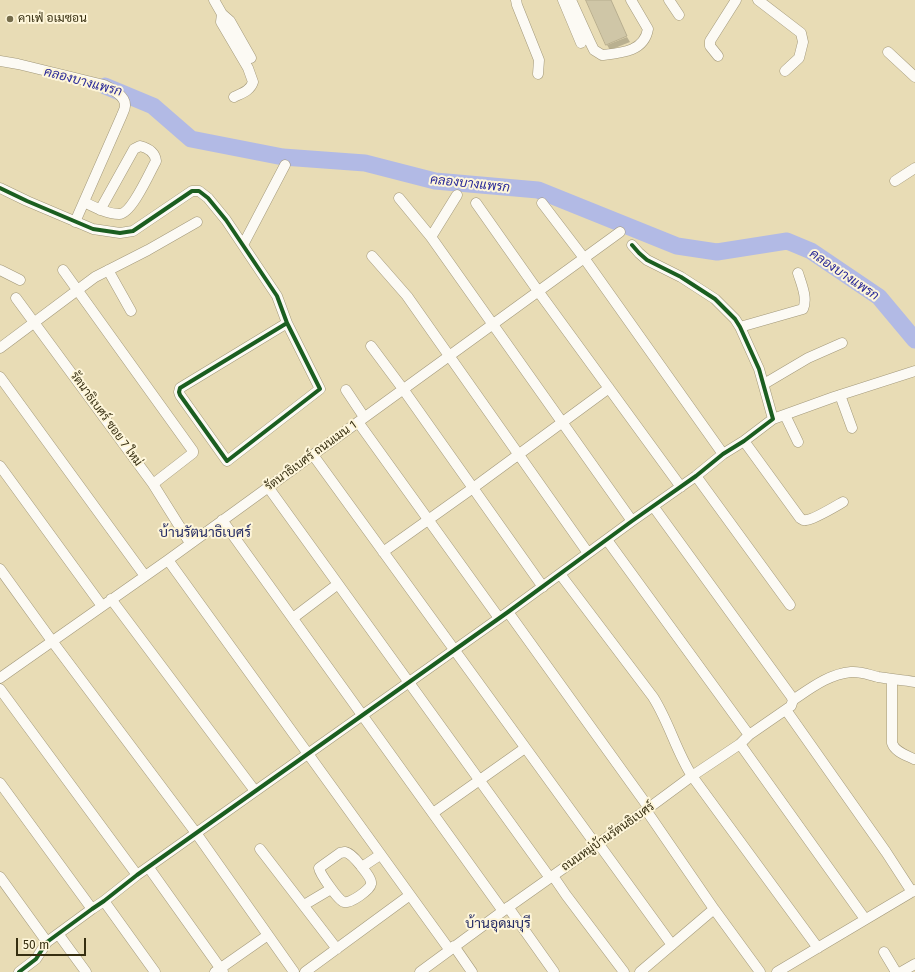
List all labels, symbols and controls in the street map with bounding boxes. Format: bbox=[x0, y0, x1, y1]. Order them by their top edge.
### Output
place label: คาเฟ่ อเมซอน bbox=[18, 12, 87, 26]
marker: คาเฟ่ อเมซอน bbox=[5, 14, 15, 24]
water label: คลองบางแพรก bbox=[42, 64, 124, 100]
water label: คลองบางแพรก bbox=[429, 172, 511, 196]
water label: คลองบางแพรก bbox=[806, 246, 882, 304]
street label: รัตนาธิเบศร์ ซอย 7 ใหม่ bbox=[67, 369, 145, 469]
street label: รัตนาธิเบศร์ ถนนเมน 1 bbox=[262, 418, 360, 494]
district label: บ้านรัตนาธิเบศร์ bbox=[159, 525, 251, 541]
street label: ถนนหมู่บ้านรัตนธิเบศร์ bbox=[559, 799, 657, 875]
district label: บ้านอุดมบุรี bbox=[465, 916, 531, 932]
scale bar bbox=[18, 930, 88, 956]
text: 50 m bbox=[23, 938, 49, 952]

